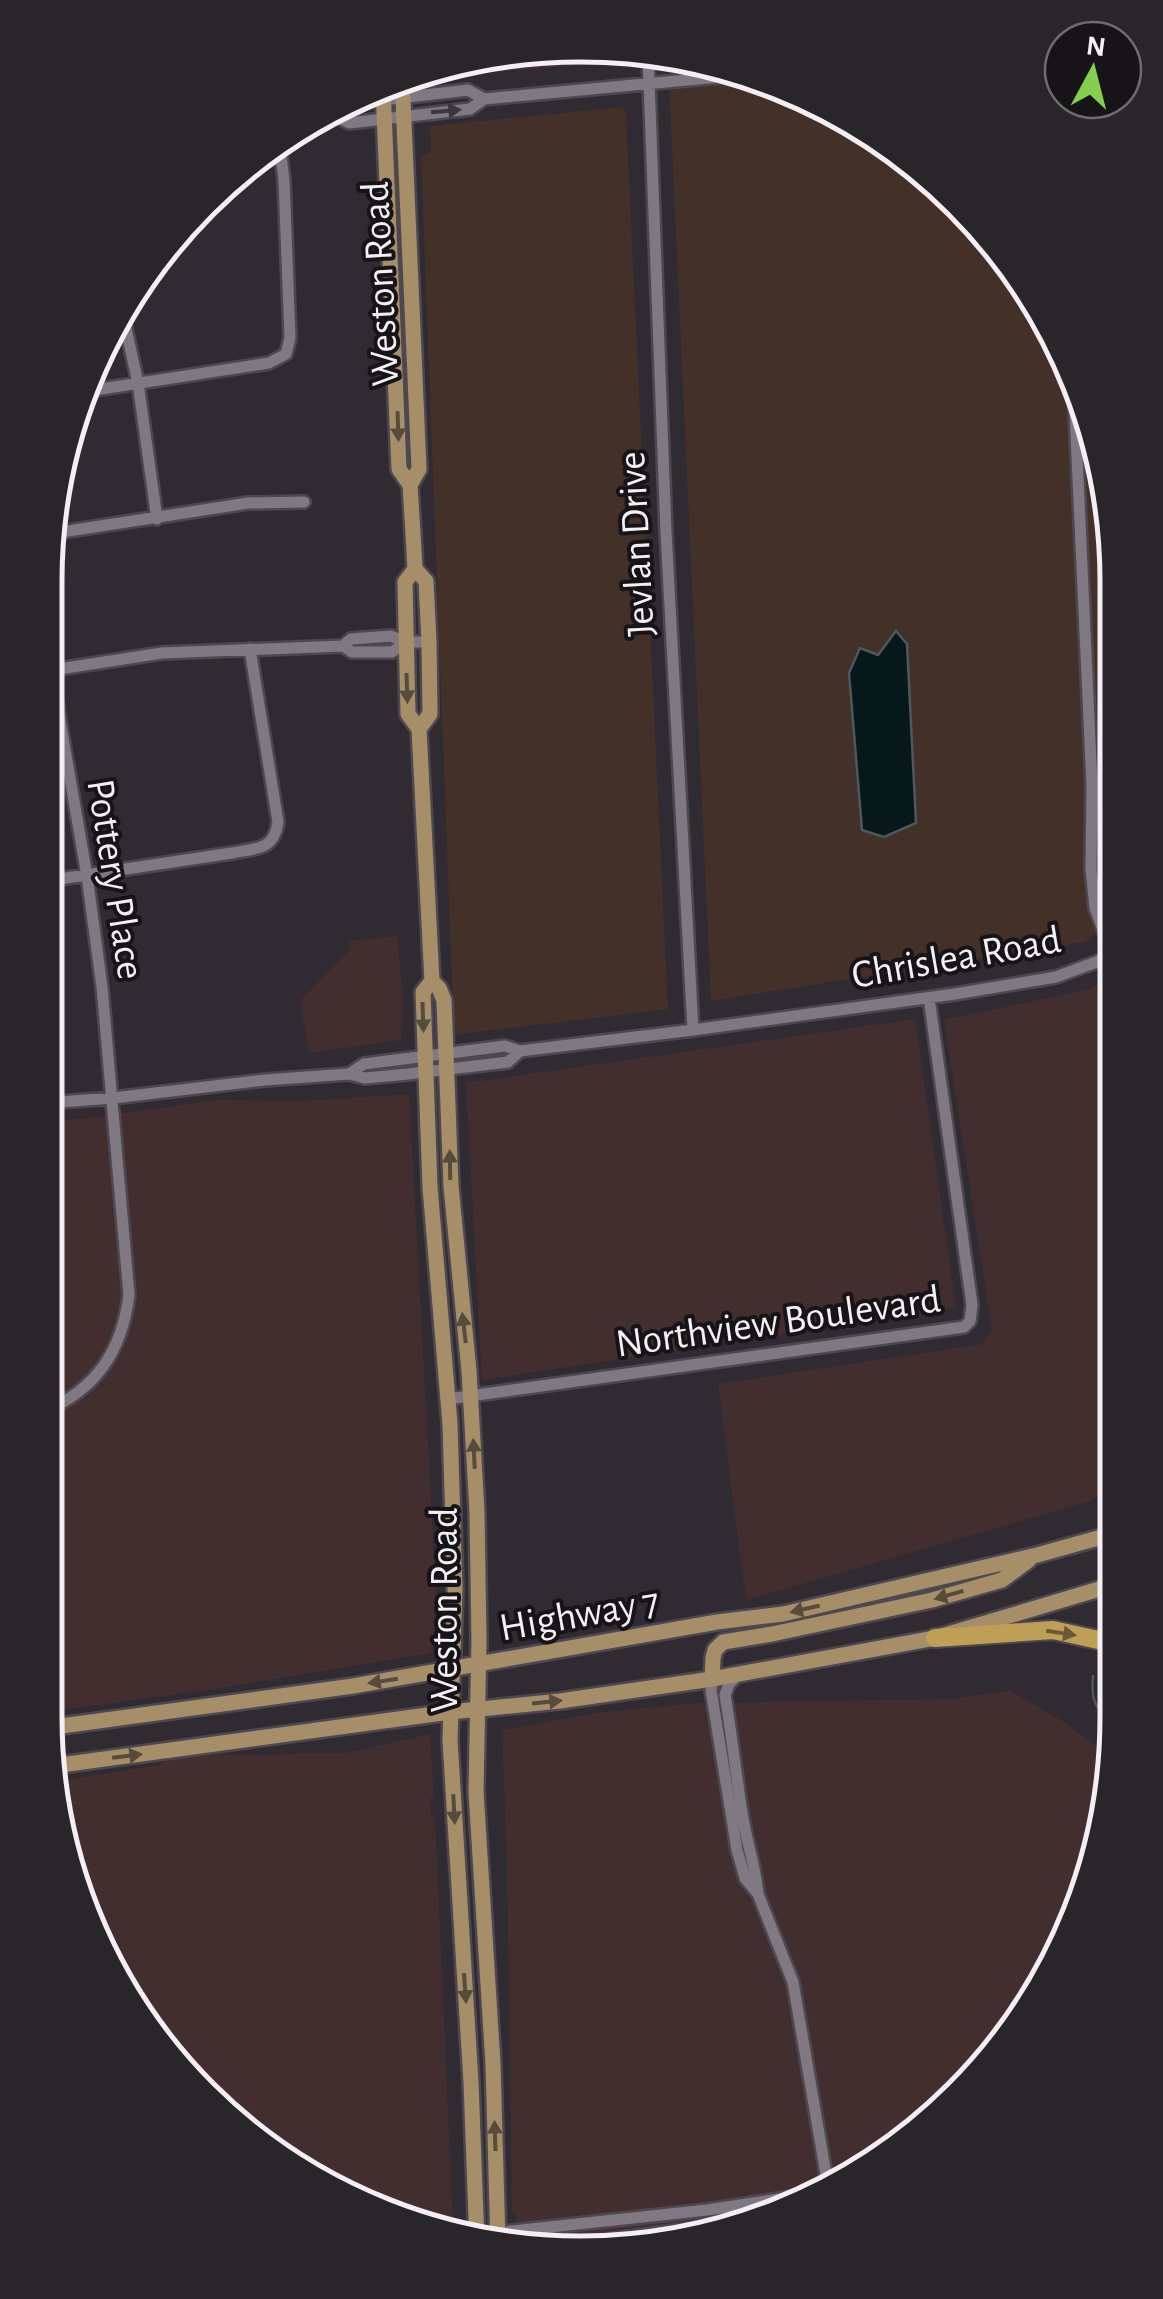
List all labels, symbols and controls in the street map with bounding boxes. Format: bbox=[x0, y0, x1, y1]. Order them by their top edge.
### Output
north arrow bbox=[1043, 20, 1143, 120]
text: N bbox=[1084, 32, 1107, 62]
one-way arrow bbox=[430, 103, 462, 119]
street label: Weston Road bbox=[356, 180, 406, 388]
one-way arrow bbox=[390, 411, 406, 443]
street label: Jevlan Drive bbox=[612, 450, 662, 638]
one-way arrow bbox=[400, 672, 416, 704]
street label: Pottery Place bbox=[79, 776, 151, 982]
street label: Chrislea Road bbox=[849, 920, 1064, 996]
one-way arrow bbox=[416, 1001, 432, 1033]
one-way arrow bbox=[442, 1149, 458, 1180]
street label: Northview Boulevard bbox=[613, 1279, 943, 1365]
one-way arrow bbox=[456, 1312, 472, 1344]
one-way arrow bbox=[466, 1437, 482, 1469]
street label: Weston Road bbox=[425, 1507, 465, 1713]
street label: Highway 7 bbox=[496, 1581, 662, 1649]
one-way arrow bbox=[934, 1588, 964, 1603]
one-way arrow bbox=[789, 1602, 820, 1617]
one-way arrow bbox=[1046, 1626, 1078, 1641]
one-way arrow bbox=[367, 1674, 398, 1689]
one-way arrow bbox=[531, 1693, 563, 1709]
one-way arrow bbox=[112, 1748, 144, 1764]
one-way arrow bbox=[446, 1794, 462, 1826]
one-way arrow bbox=[457, 1973, 473, 2005]
one-way arrow bbox=[486, 2119, 502, 2151]

